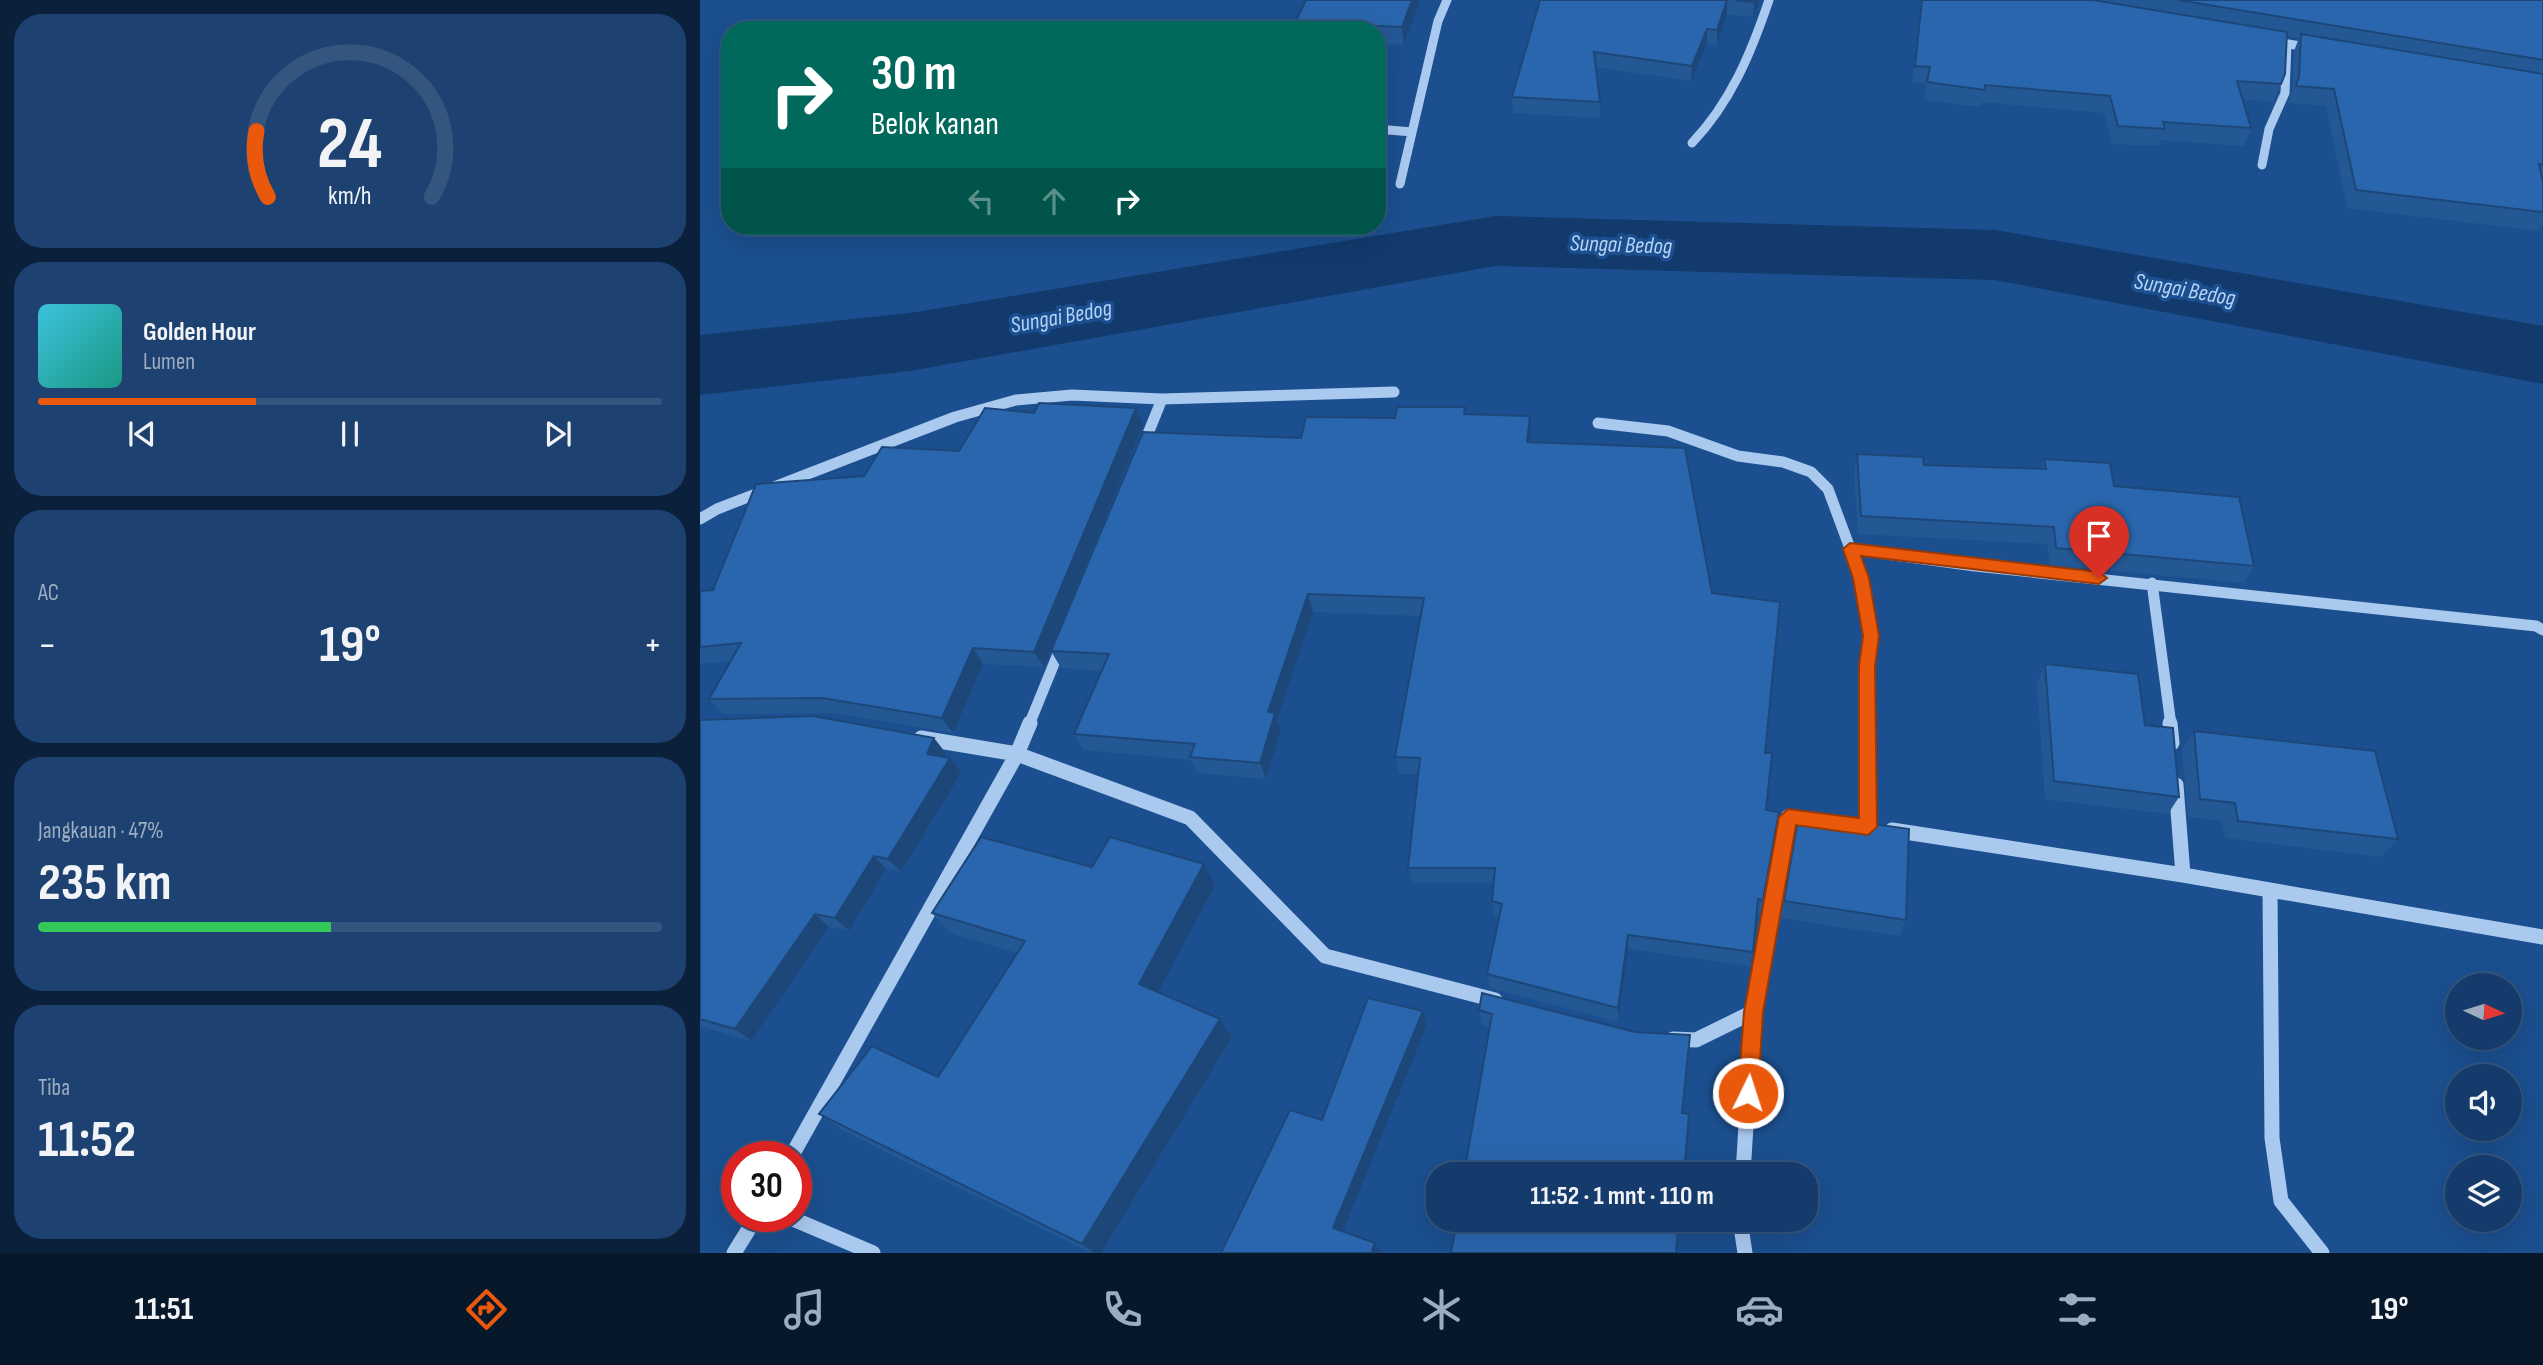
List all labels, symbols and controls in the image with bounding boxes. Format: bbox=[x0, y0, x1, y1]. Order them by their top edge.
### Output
text: 30 m bbox=[871, 45, 956, 104]
icon: right bbox=[756, 49, 847, 140]
text: 24 bbox=[317, 101, 383, 189]
text: Belok kanan bbox=[871, 105, 999, 144]
text: km/h bbox=[328, 181, 372, 212]
icon: left bbox=[962, 182, 1000, 220]
icon: ahead bbox=[1035, 182, 1073, 220]
icon: right bbox=[1108, 182, 1146, 220]
water label: Sungai Bedog bbox=[1569, 229, 1673, 261]
water label: Sungai Bedog bbox=[2132, 267, 2238, 313]
water label: Sungai Bedog bbox=[1008, 294, 1115, 340]
text: Golden Hour bbox=[143, 317, 256, 348]
text: Lumen bbox=[143, 348, 195, 376]
icon: previous bbox=[123, 415, 161, 453]
icon: pause bbox=[331, 415, 369, 453]
icon: next bbox=[539, 415, 577, 453]
pin bbox=[2069, 506, 2129, 578]
icon: arrive bbox=[2080, 517, 2118, 555]
text: AC bbox=[38, 579, 59, 607]
text: 19° bbox=[319, 614, 381, 677]
text: − bbox=[38, 623, 57, 668]
text: + bbox=[643, 623, 662, 668]
text: Jangkauan · 47% bbox=[38, 817, 164, 845]
text: 235 km bbox=[38, 852, 172, 915]
north arrow bbox=[2445, 973, 2522, 1050]
map controls bbox=[2445, 973, 2522, 1232]
position arrow bbox=[1711, 1056, 1785, 1130]
button: sound bbox=[2445, 1064, 2522, 1141]
text: Tiba bbox=[38, 1074, 70, 1102]
text: 11:52 bbox=[38, 1109, 136, 1172]
speed limit sign: 30 bbox=[721, 1141, 812, 1232]
button: layers bbox=[2445, 1155, 2522, 1232]
text: 11:52 · 1 mnt · 110 m bbox=[1530, 1181, 1714, 1212]
icon: directions bbox=[462, 1285, 511, 1334]
icon: music bbox=[780, 1285, 829, 1334]
icon: phone bbox=[1098, 1285, 1147, 1334]
icon: climate bbox=[1417, 1285, 1466, 1334]
icon: car bbox=[1735, 1285, 1784, 1334]
icon: filters bbox=[2053, 1285, 2102, 1334]
text: 11:51 bbox=[135, 1290, 193, 1329]
text: 19° bbox=[2371, 1290, 2408, 1329]

